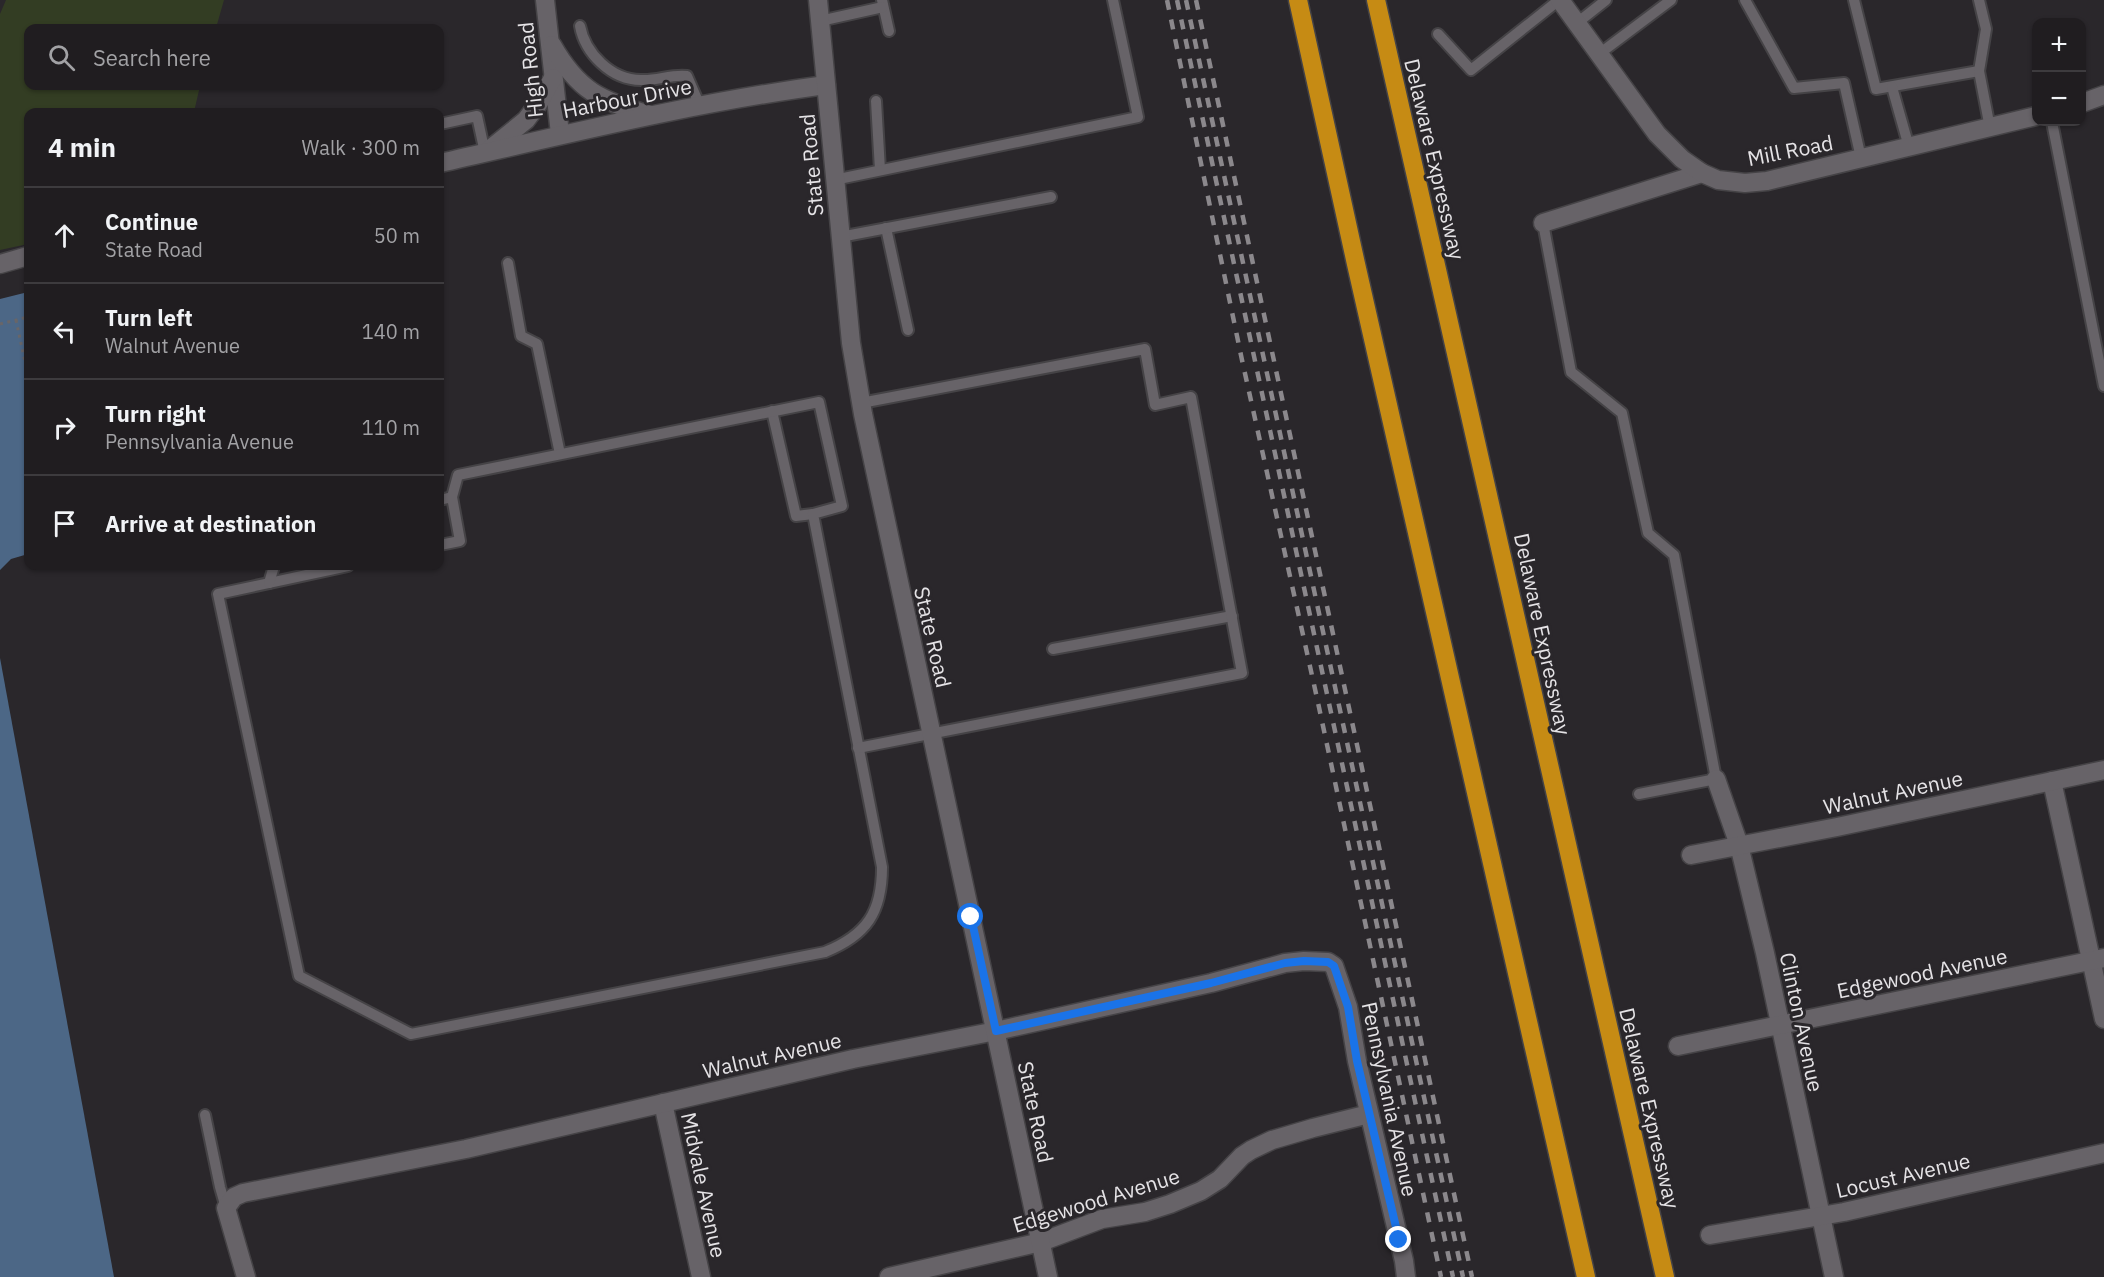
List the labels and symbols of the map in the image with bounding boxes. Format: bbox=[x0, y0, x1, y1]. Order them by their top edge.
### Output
street label: High Road bbox=[511, 21, 549, 119]
street label: Delaware Expressway bbox=[1398, 56, 1472, 263]
street label: Harbour Drive bbox=[560, 72, 694, 124]
street label: State Road bbox=[793, 113, 829, 217]
street label: Mill Road bbox=[1745, 128, 1835, 172]
street label: Delaware Expressway bbox=[1508, 531, 1578, 738]
street label: State Road bbox=[908, 584, 958, 690]
street label: Walnut Avenue bbox=[1821, 764, 1965, 820]
route start bbox=[957, 903, 983, 929]
street label: Edgewood Avenue bbox=[1834, 941, 2010, 1005]
street label: Clinton Avenue bbox=[1774, 950, 1830, 1094]
street label: Pennsylvania Avenue bbox=[1356, 999, 1424, 1199]
street label: Delaware Expressway bbox=[1613, 1005, 1687, 1212]
street label: Walnut Avenue bbox=[700, 1025, 844, 1085]
street label: State Road bbox=[1012, 1059, 1060, 1165]
street label: Midvale Avenue bbox=[675, 1110, 733, 1260]
street label: Locust Avenue bbox=[1833, 1146, 1973, 1204]
street label: Edgewood Avenue bbox=[1009, 1161, 1183, 1239]
route end bbox=[1385, 1226, 1411, 1252]

